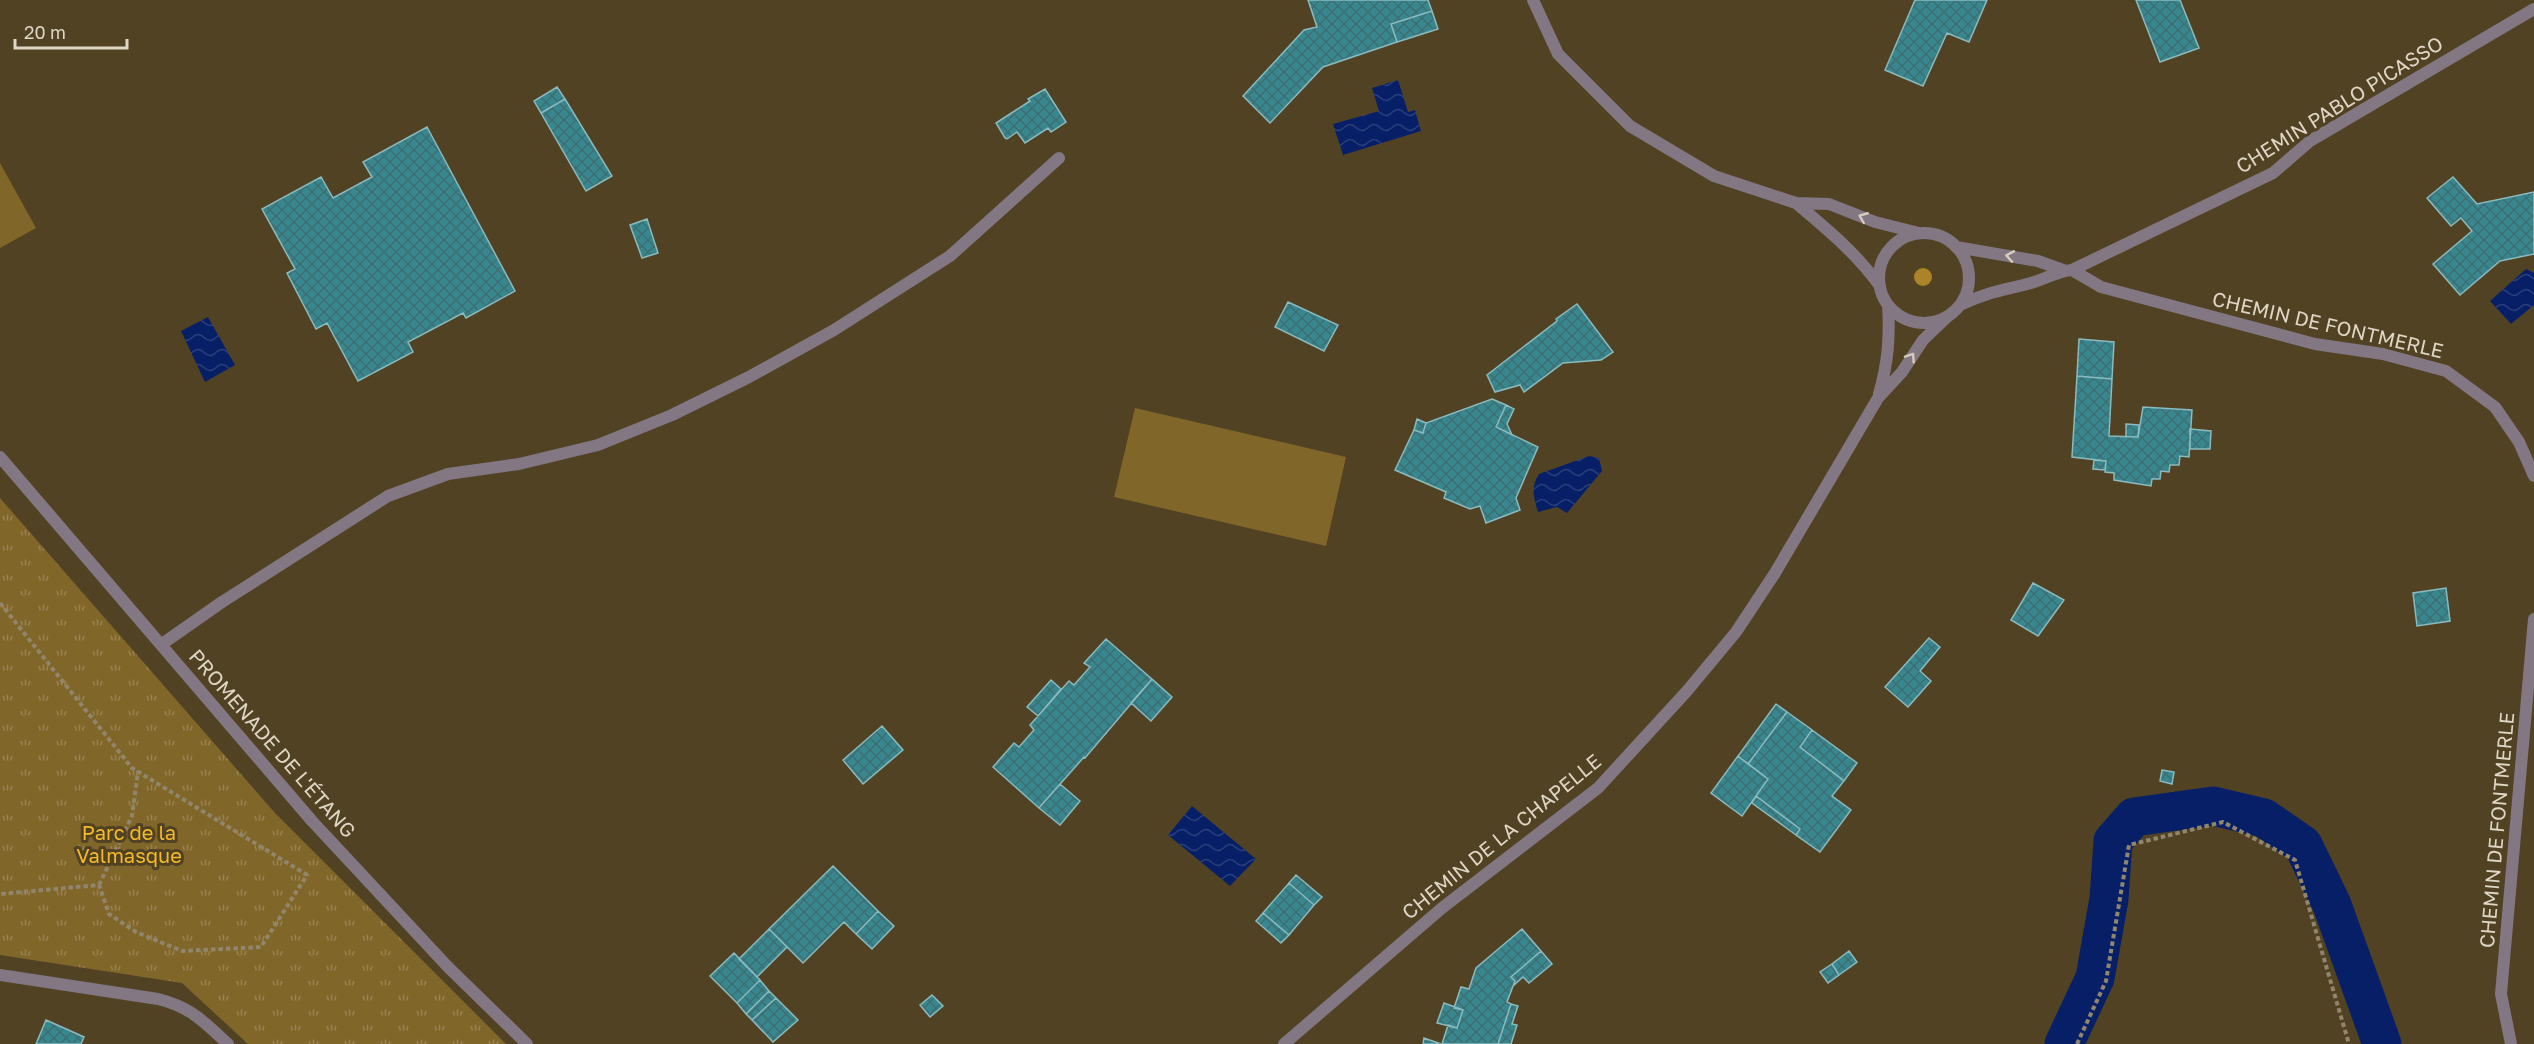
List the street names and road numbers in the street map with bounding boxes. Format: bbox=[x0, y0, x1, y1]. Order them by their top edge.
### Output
street label: CHEMIN PABLO PICASSO bbox=[2231, 30, 2447, 178]
street label: CHEMIN DE FONTMERLE bbox=[2210, 286, 2446, 362]
street label: PROMENADE DE L'ÉTANG bbox=[185, 644, 361, 842]
street label: CHEMIN DE FONTMERLE bbox=[2474, 711, 2518, 949]
street label: CHEMIN DE LA CHAPELLE bbox=[1397, 748, 1605, 924]

